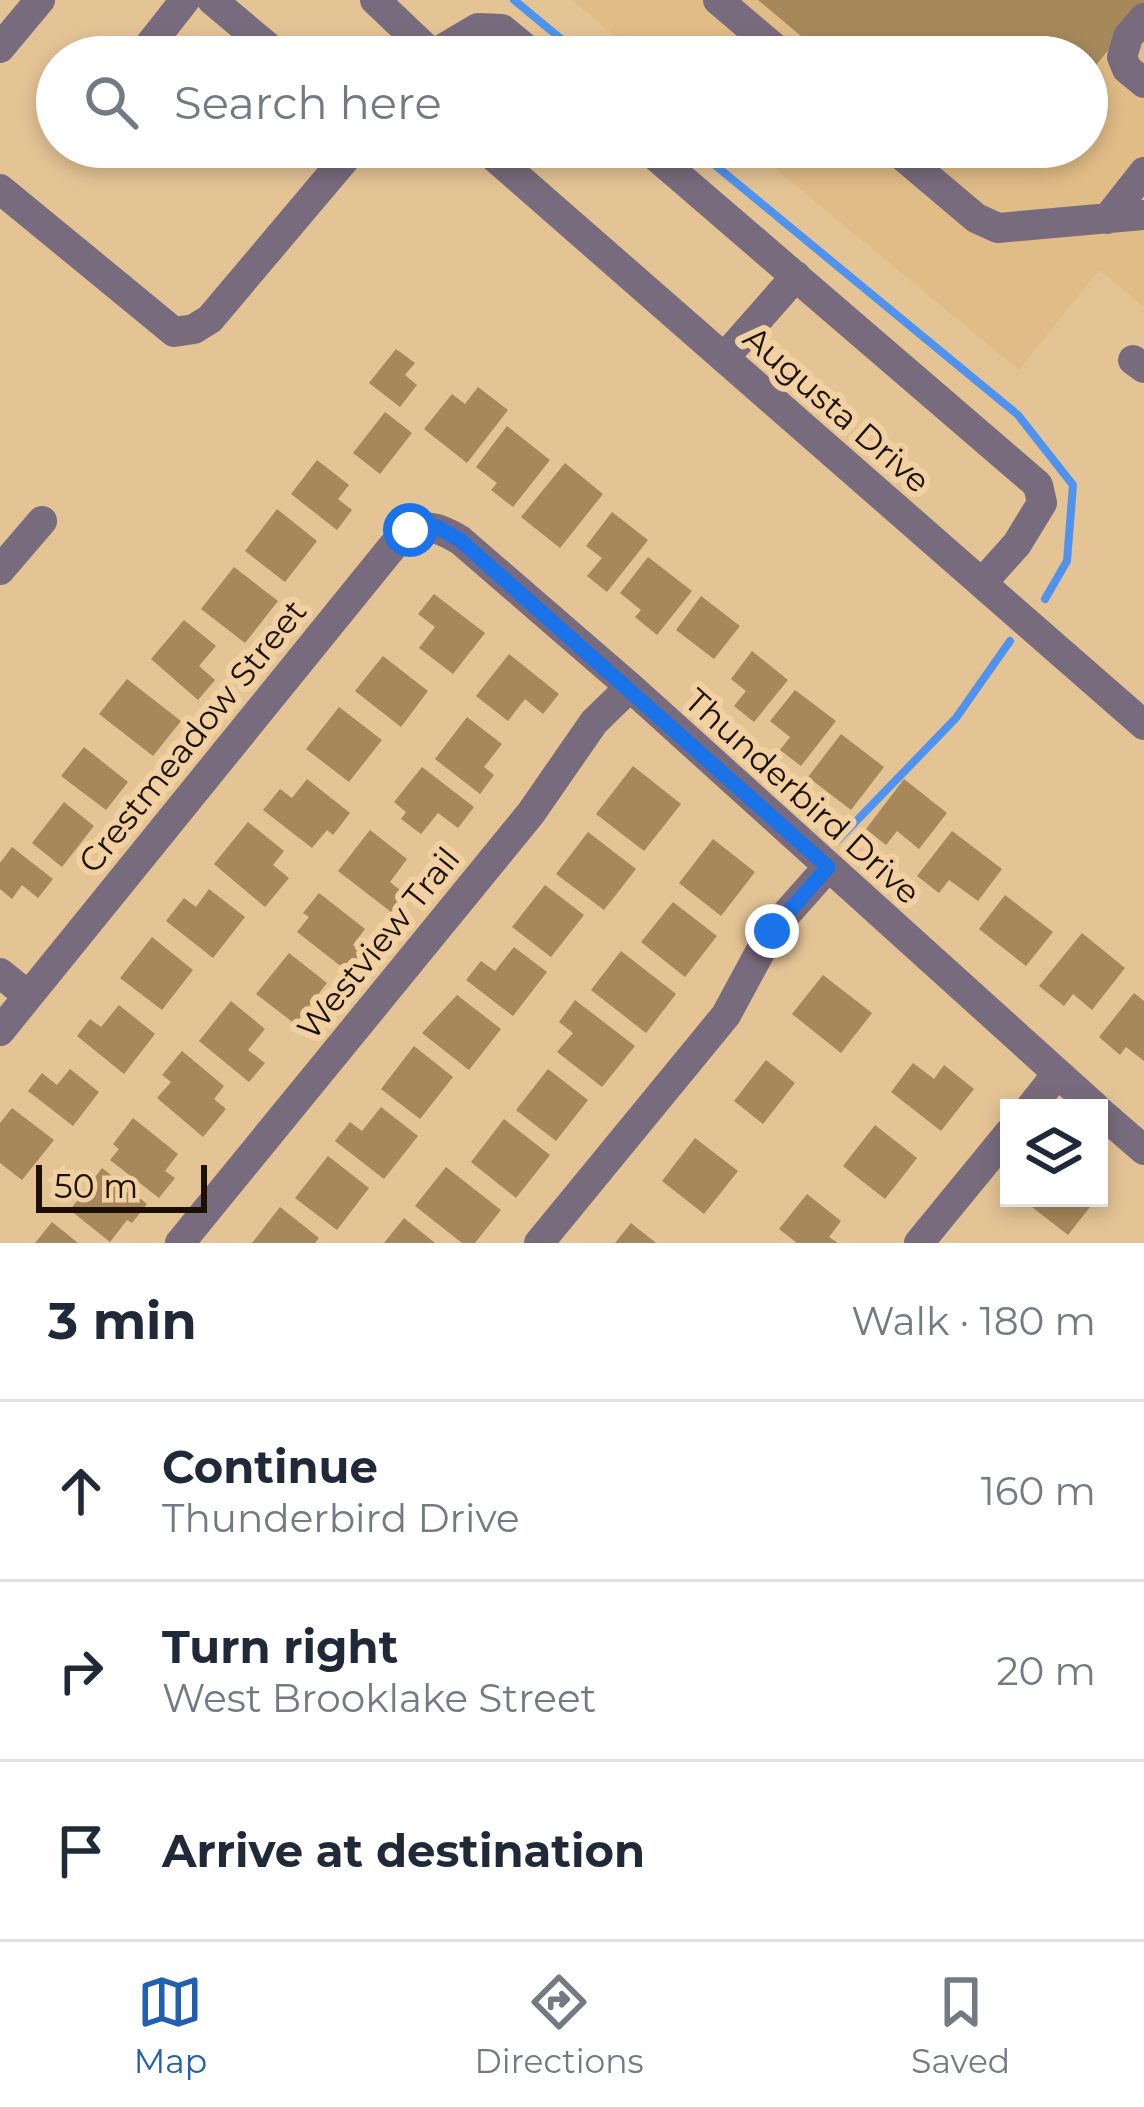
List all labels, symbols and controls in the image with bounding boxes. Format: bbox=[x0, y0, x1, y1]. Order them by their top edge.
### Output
search box bbox=[36, 36, 1108, 168]
icon: search bbox=[78, 69, 144, 135]
text: Search here bbox=[174, 75, 442, 130]
street label: Augusta Drive bbox=[736, 317, 938, 501]
route start bbox=[383, 503, 437, 557]
street label: Crestmeadow Street bbox=[70, 591, 314, 881]
street label: Thunderbird Drive bbox=[677, 680, 929, 912]
street label: Westview Trail bbox=[288, 839, 468, 1047]
route end bbox=[745, 904, 799, 958]
map controls bbox=[1000, 1099, 1108, 1207]
button: layers bbox=[1000, 1099, 1108, 1207]
scale bar bbox=[36, 1159, 207, 1212]
text: 50 m bbox=[54, 1166, 138, 1206]
text: 3 min bbox=[48, 1290, 197, 1352]
text: Walk · 180 m bbox=[851, 1297, 1096, 1345]
text: Continue bbox=[162, 1439, 378, 1494]
icon: ahead bbox=[48, 1458, 114, 1524]
text: 160 m bbox=[981, 1467, 1096, 1515]
text: Thunderbird Drive bbox=[162, 1494, 520, 1542]
text: Turn right bbox=[162, 1619, 398, 1674]
icon: right bbox=[48, 1638, 114, 1704]
text: 20 m bbox=[997, 1647, 1096, 1695]
text: West Brooklake Street bbox=[162, 1674, 596, 1722]
icon: arrive bbox=[48, 1818, 114, 1884]
text: Arrive at destination bbox=[162, 1823, 645, 1878]
tab: Map bbox=[134, 1969, 207, 2081]
tab: Directions bbox=[475, 1969, 644, 2081]
tab: Saved bbox=[911, 1969, 1010, 2081]

